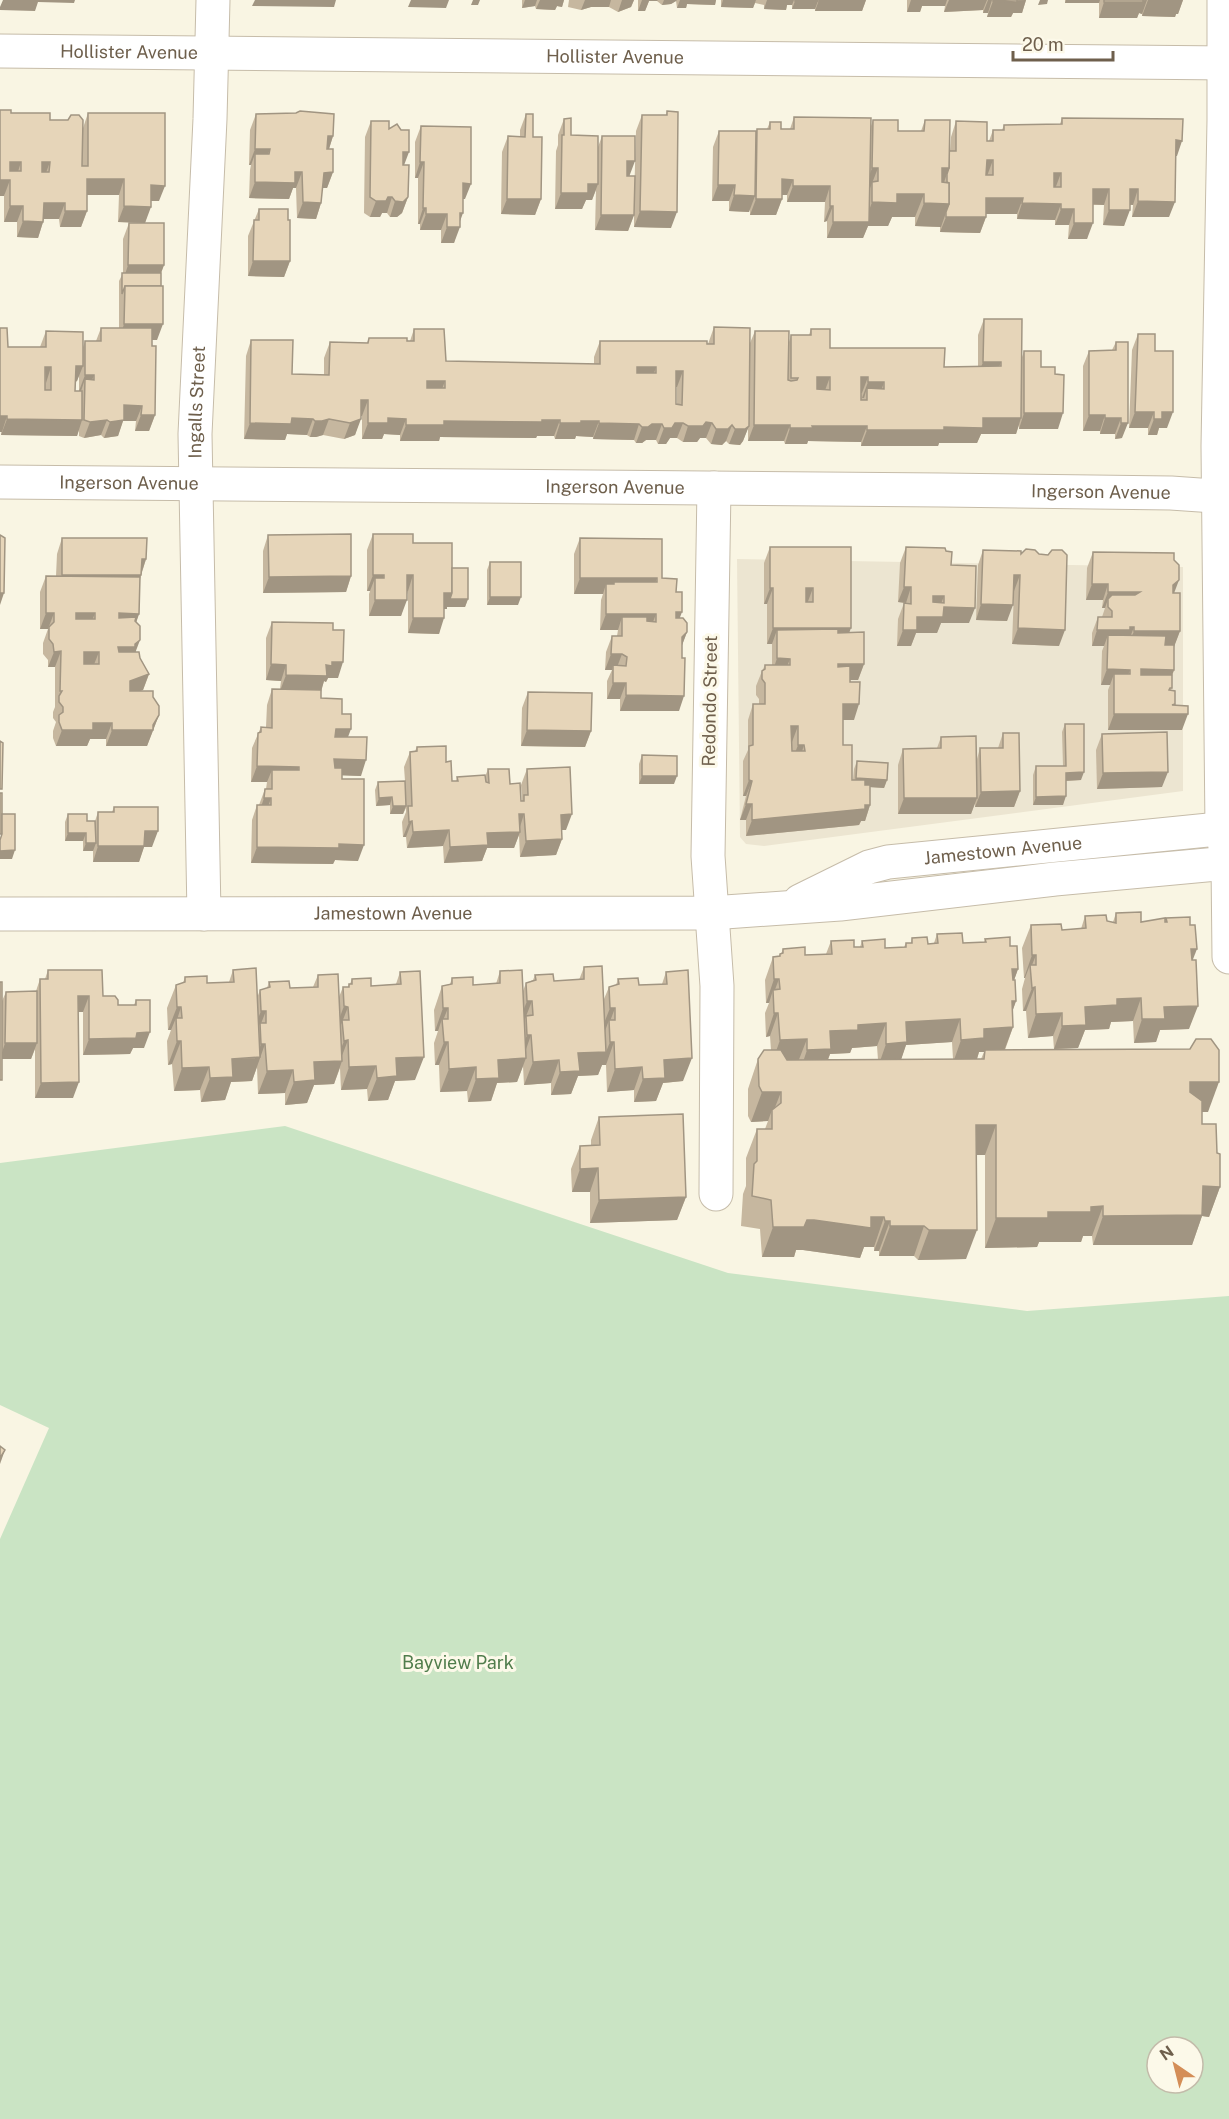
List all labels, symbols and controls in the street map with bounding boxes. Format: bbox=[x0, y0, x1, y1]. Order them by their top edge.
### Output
scale bar bbox=[1013, 24, 1114, 62]
text: 20 m bbox=[1022, 34, 1064, 55]
street label: Hollister Avenue bbox=[60, 41, 198, 63]
street label: Hollister Avenue bbox=[546, 45, 684, 68]
street label: Ingalls Street bbox=[184, 345, 209, 459]
street label: Ingerson Avenue bbox=[59, 472, 199, 494]
street label: Ingerson Avenue bbox=[545, 476, 685, 498]
street label: Ingerson Avenue bbox=[1031, 480, 1171, 503]
street label: Redondo Street bbox=[698, 635, 721, 767]
street label: Jamestown Avenue bbox=[923, 832, 1083, 868]
street label: Jamestown Avenue bbox=[313, 902, 473, 924]
park label: Bayview Park bbox=[402, 1652, 514, 1673]
north arrow bbox=[1145, 2035, 1205, 2095]
text: N bbox=[1156, 2042, 1177, 2064]

